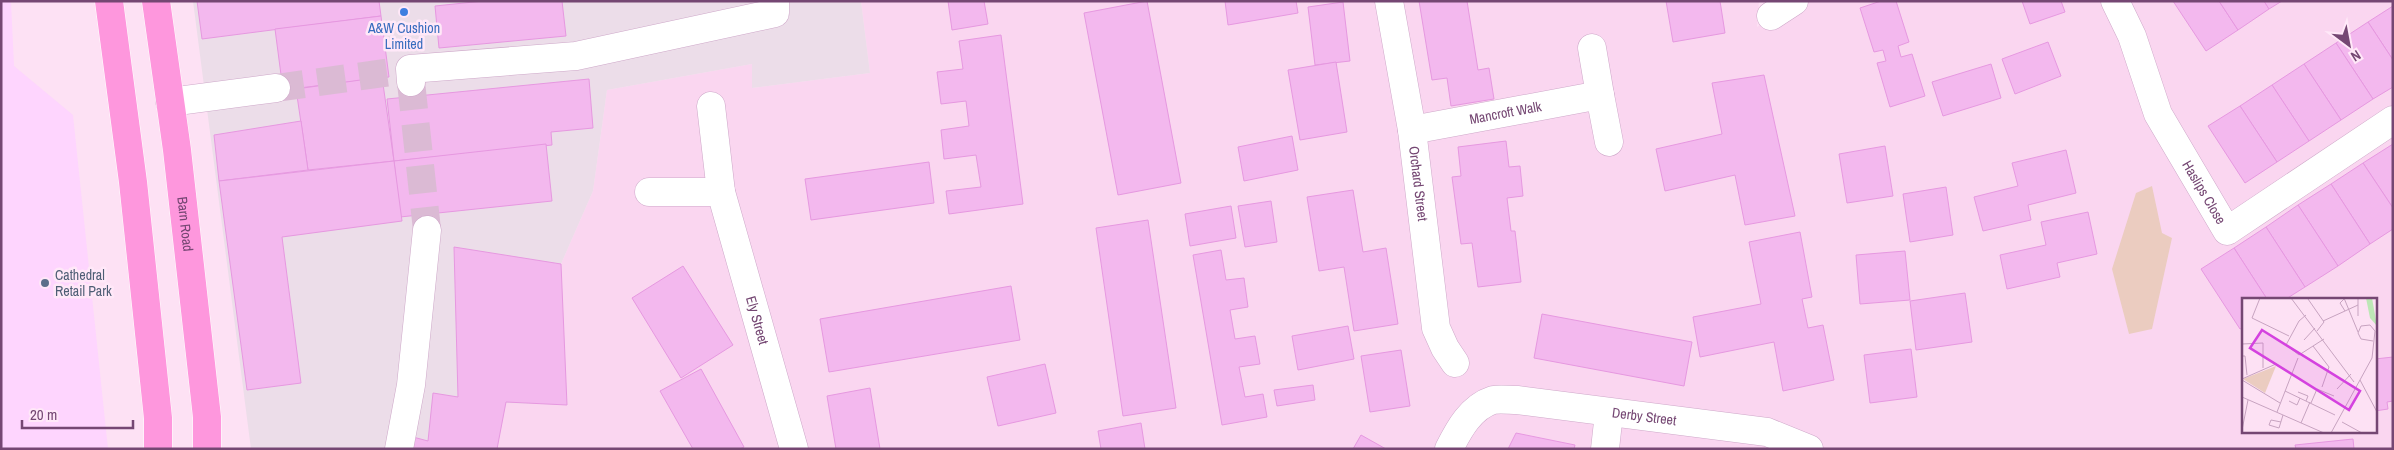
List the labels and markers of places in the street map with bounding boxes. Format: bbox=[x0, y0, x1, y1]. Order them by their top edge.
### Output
marker: A&W Cushion Limited bbox=[398, 6, 410, 18]
place label: A&W Cushion Limited bbox=[367, 19, 440, 53]
place label: Cathedral Retail Park bbox=[55, 266, 112, 300]
marker: Cathedral Retail Park bbox=[39, 277, 51, 289]

